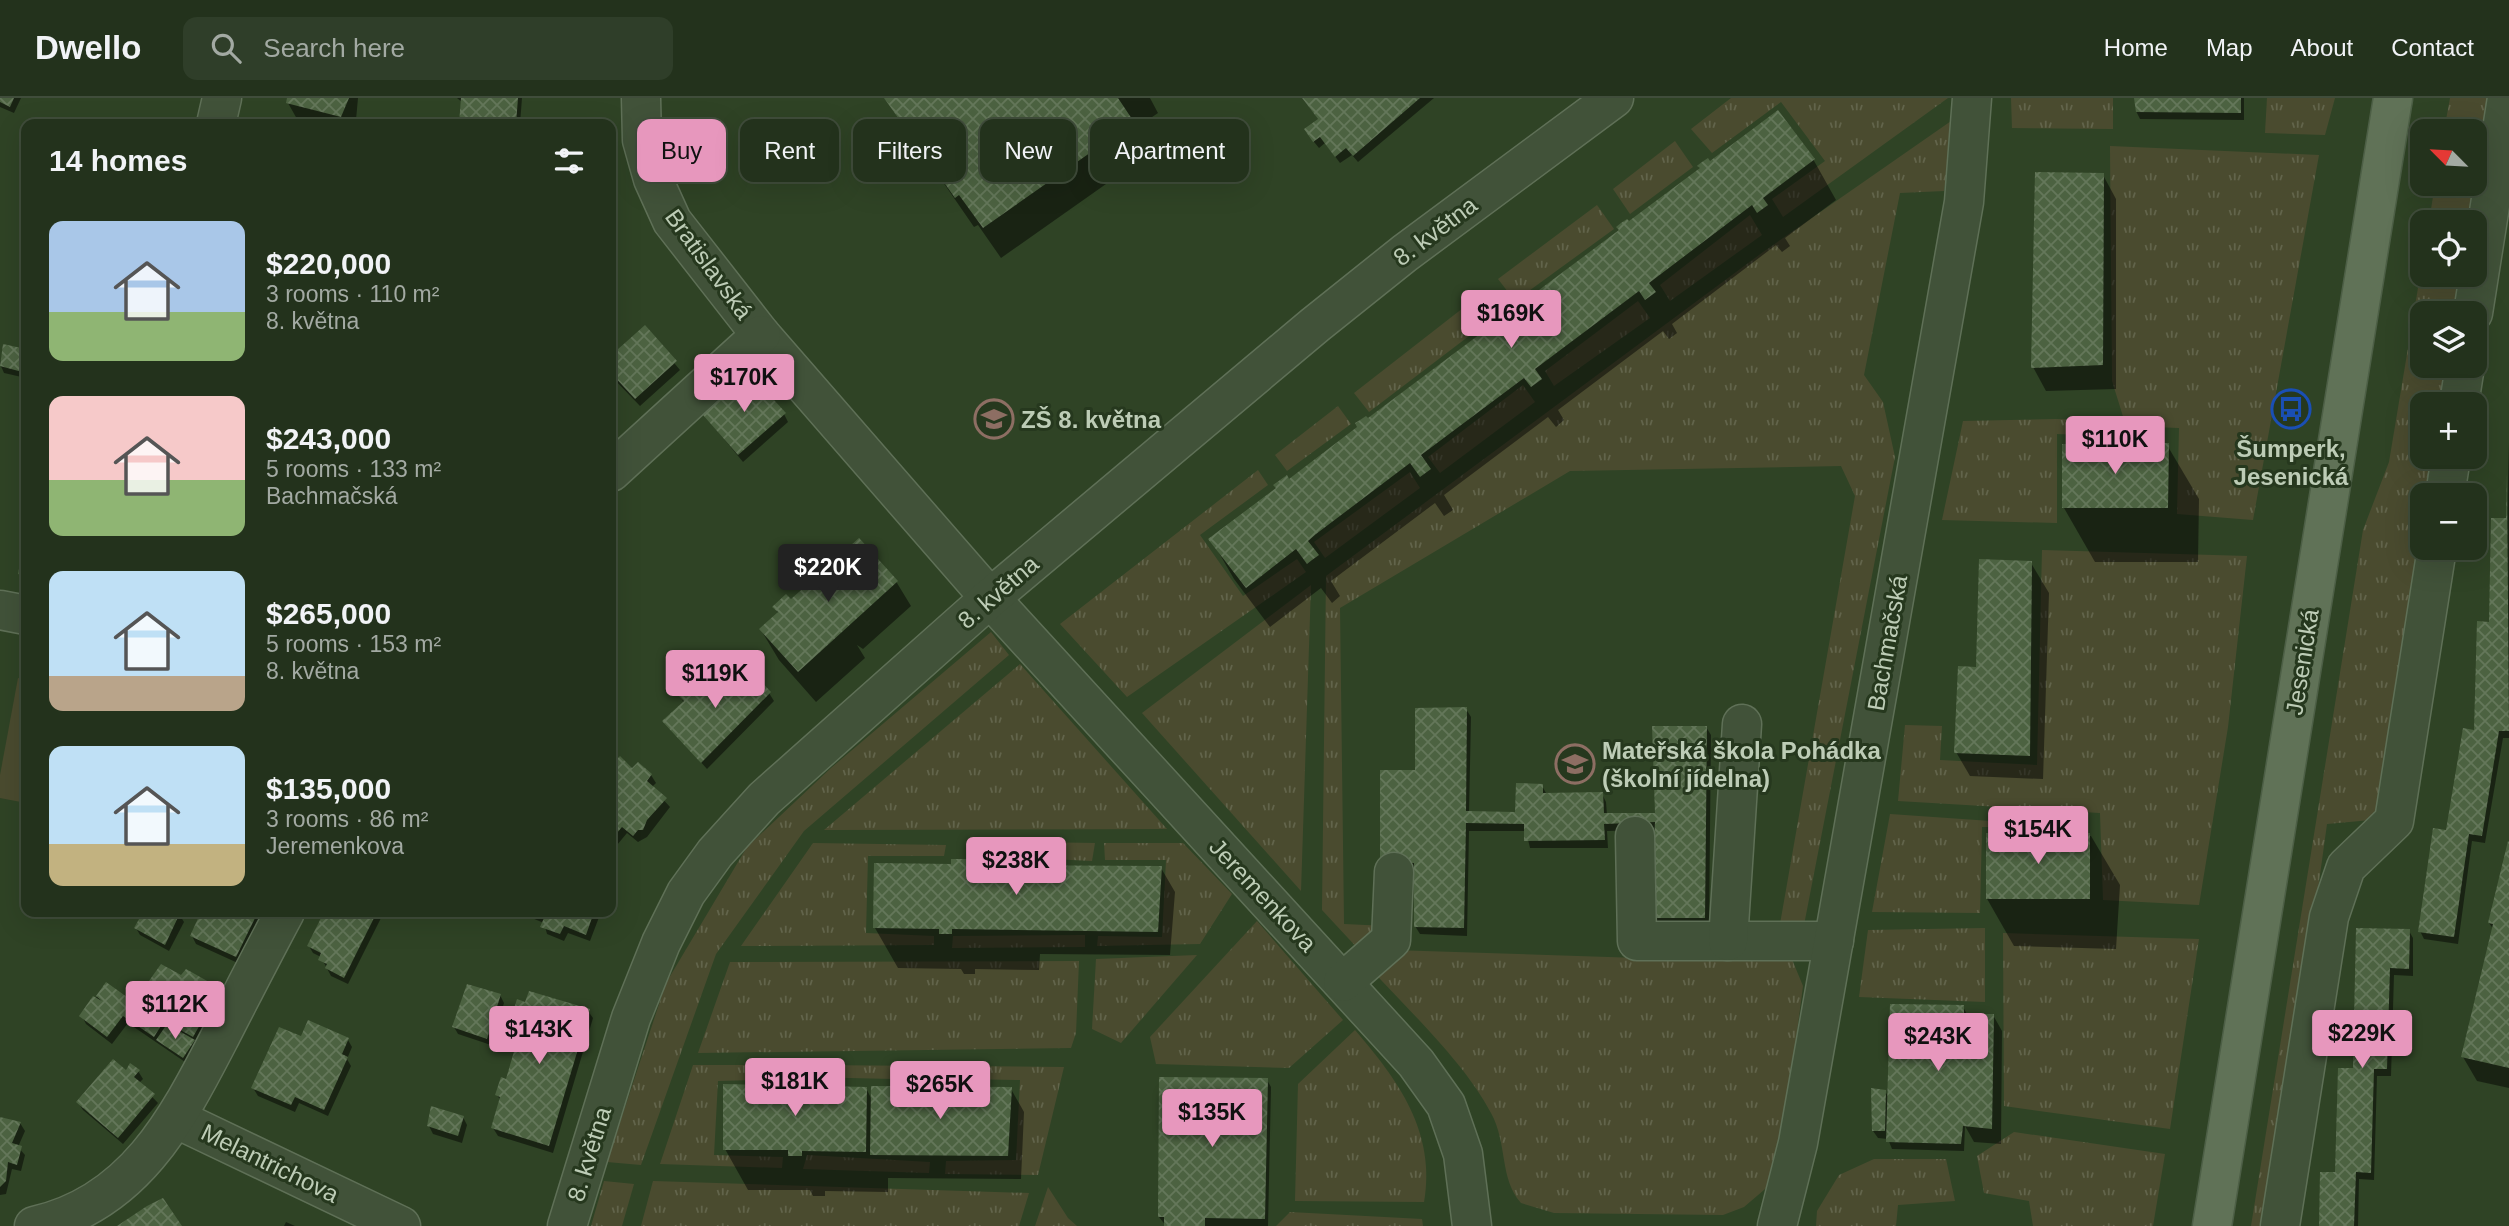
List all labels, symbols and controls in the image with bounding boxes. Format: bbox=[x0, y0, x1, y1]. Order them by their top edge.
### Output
search box bbox=[183, 17, 673, 80]
text: Dwello bbox=[35, 29, 141, 66]
icon: search bbox=[207, 29, 245, 67]
text: Search here bbox=[263, 33, 405, 63]
text: Home bbox=[2104, 34, 2168, 61]
text: Map bbox=[2206, 34, 2253, 61]
text: About bbox=[2291, 34, 2353, 61]
text: Contact bbox=[2391, 34, 2474, 61]
chip: Buy bbox=[637, 119, 726, 182]
chip: Rent bbox=[740, 119, 839, 182]
chip: Filters bbox=[853, 119, 966, 182]
chip: New bbox=[980, 119, 1076, 182]
chip: Apartment bbox=[1090, 119, 1249, 182]
north arrow bbox=[2410, 119, 2487, 196]
map controls bbox=[2410, 119, 2487, 560]
icon: filters bbox=[550, 142, 588, 180]
text: 14 homes bbox=[49, 144, 187, 177]
street label: 8. května bbox=[1388, 191, 1483, 271]
street label: Bratislavská bbox=[660, 204, 758, 325]
button: locate bbox=[2410, 210, 2487, 287]
text: $220,000 bbox=[266, 247, 391, 280]
icon: home bbox=[105, 249, 189, 333]
text: 3 rooms · 110 m² bbox=[266, 281, 439, 307]
pin: $169K bbox=[1462, 290, 1560, 350]
text: $169K bbox=[1477, 300, 1545, 326]
button: layers bbox=[2410, 301, 2487, 378]
text: 8. května bbox=[266, 308, 359, 334]
pin: $170K bbox=[695, 354, 793, 414]
text: $170K bbox=[710, 364, 778, 390]
bus stop icon: Šumperk, Jesenická bbox=[2270, 388, 2312, 430]
button: + bbox=[2410, 392, 2487, 469]
school or university icon: ZŠ 8. května bbox=[973, 398, 1015, 440]
place label: ZŠ 8. května bbox=[1021, 406, 1162, 433]
pin: $110K bbox=[2066, 416, 2164, 476]
text: $243,000 bbox=[266, 422, 391, 455]
icon: home bbox=[105, 424, 189, 508]
text: $110K bbox=[2082, 426, 2148, 452]
place label: Šumperk, Jesenická bbox=[2234, 435, 2349, 490]
text: 5 rooms · 133 m² bbox=[266, 456, 441, 482]
text: Bachmačská bbox=[266, 483, 398, 509]
button: − bbox=[2410, 483, 2487, 560]
pin: $220K bbox=[779, 545, 877, 604]
street label: 8. května bbox=[952, 549, 1044, 634]
text: $220K bbox=[794, 554, 862, 580]
street label: Bachmačská bbox=[1862, 572, 1912, 713]
text: $265,000 bbox=[266, 597, 391, 630]
icon: home bbox=[105, 599, 189, 683]
street label: Jesenická bbox=[2280, 607, 2324, 717]
text: 5 rooms · 153 m² bbox=[266, 631, 441, 657]
pin: $119K bbox=[666, 650, 764, 710]
text: 8. května bbox=[266, 658, 359, 684]
text: $119K bbox=[682, 660, 748, 686]
place label: Mateřská škola Pohádka (školní jídelna) bbox=[1602, 737, 1881, 792]
school or university icon: Mateřská škola Pohádka (školní jídelna) bbox=[1554, 743, 1596, 785]
text: $135,000 bbox=[266, 772, 391, 805]
icon: home bbox=[105, 774, 189, 858]
text: 3 rooms · 86 m² bbox=[266, 806, 428, 832]
pin: $154K bbox=[1989, 806, 2087, 866]
text: $154K bbox=[2004, 816, 2072, 842]
text: Jeremenkova bbox=[266, 833, 404, 859]
street label: Jeremenkova bbox=[1204, 833, 1322, 957]
pin: $238K bbox=[967, 838, 1065, 897]
text: $238K bbox=[982, 847, 1050, 873]
pin: $112K bbox=[126, 982, 224, 1041]
text: $112K bbox=[142, 991, 208, 1017]
pin: $143K bbox=[490, 1006, 588, 1066]
pin: $229K bbox=[2313, 1010, 2411, 1070]
pin: $243K bbox=[1889, 1014, 1987, 1073]
text: $143K bbox=[505, 1016, 573, 1042]
text: $229K bbox=[2328, 1020, 2396, 1046]
text: $243K bbox=[1904, 1023, 1972, 1049]
pin: $181K bbox=[746, 1058, 844, 1118]
pin: $265K bbox=[891, 1062, 989, 1121]
text: $181K bbox=[761, 1068, 829, 1094]
text: $265K bbox=[906, 1071, 974, 1097]
pin: $135K bbox=[1163, 1090, 1261, 1149]
text: $135K bbox=[1178, 1099, 1246, 1125]
street label: 8. května bbox=[562, 1103, 616, 1205]
street label: Melantrichova bbox=[197, 1118, 344, 1208]

